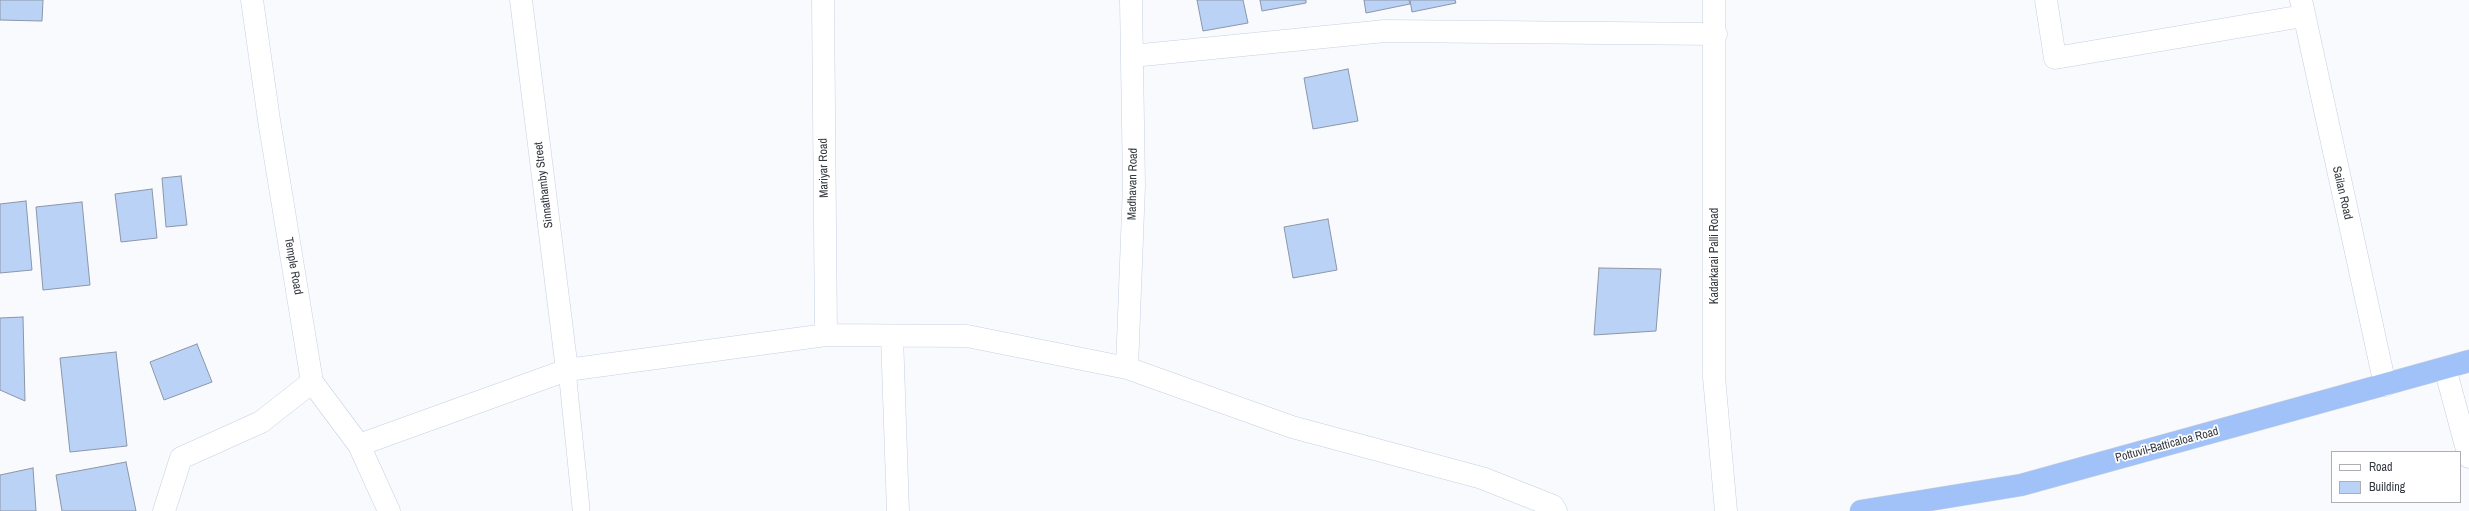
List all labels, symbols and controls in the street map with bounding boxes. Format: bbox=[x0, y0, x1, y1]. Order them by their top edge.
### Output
street label: Mariyar Road bbox=[816, 138, 832, 198]
street label: Sinnathamby Street bbox=[532, 141, 556, 229]
street label: Madhavan Road bbox=[1125, 148, 1141, 220]
street label: Sailan Road bbox=[2329, 165, 2355, 221]
street label: Kadarkarai Palli Road bbox=[1708, 208, 1722, 304]
street label: Temple Road bbox=[281, 236, 305, 296]
street label: Pottuvil-Batticaloa Road bbox=[2114, 424, 2220, 466]
legend bbox=[2331, 451, 2461, 503]
text: Road bbox=[2369, 459, 2393, 475]
text: Building bbox=[2369, 479, 2405, 495]

